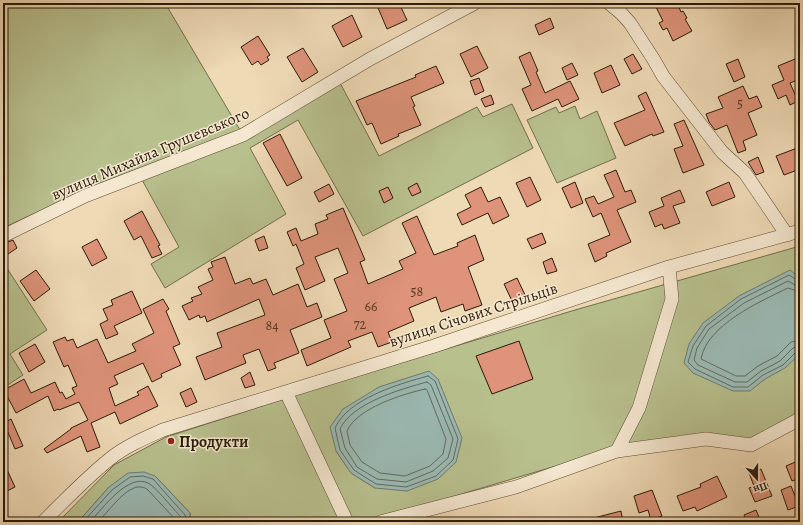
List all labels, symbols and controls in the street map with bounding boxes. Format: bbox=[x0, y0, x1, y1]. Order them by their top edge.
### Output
house number: 5 bbox=[737, 94, 743, 113]
street label: вулиця Михайла Грушевського bbox=[48, 102, 253, 206]
street label: вулиця Січових Стрільців bbox=[386, 277, 560, 353]
house number: 58 bbox=[411, 282, 424, 301]
house number: 66 bbox=[365, 297, 377, 316]
house number: 72 bbox=[354, 315, 367, 334]
house number: 84 bbox=[265, 316, 279, 335]
place label: Продукти bbox=[179, 431, 248, 453]
marker: Продукти bbox=[166, 436, 176, 446]
north arrow bbox=[737, 459, 777, 499]
text: Пн bbox=[751, 478, 770, 498]

